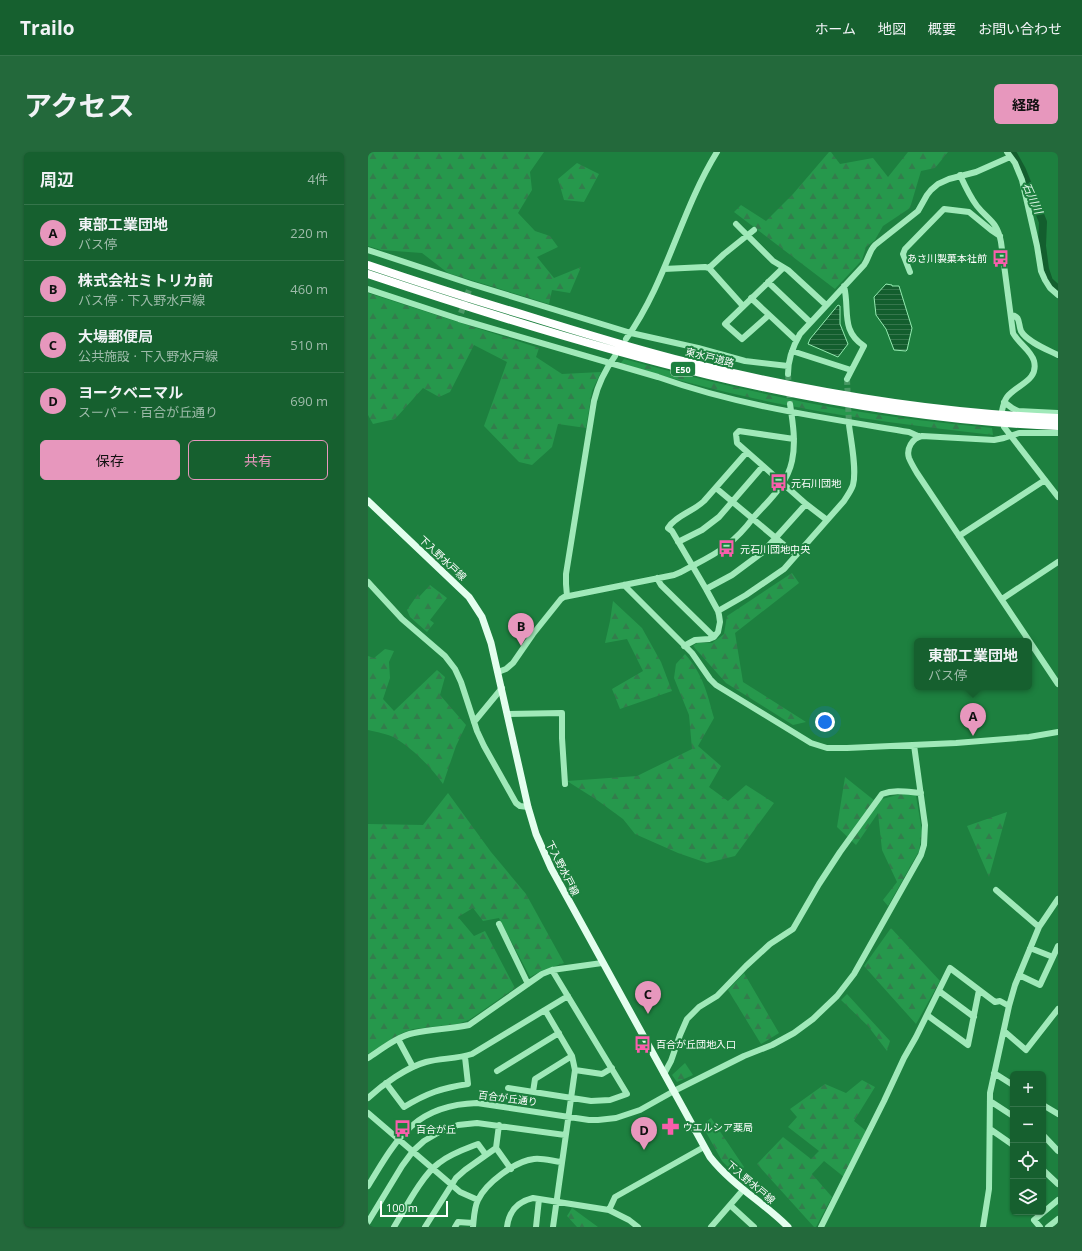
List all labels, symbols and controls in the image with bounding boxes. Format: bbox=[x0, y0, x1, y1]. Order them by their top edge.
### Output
text: Trailo bbox=[20, 15, 74, 41]
text: ホーム bbox=[814, 19, 856, 38]
text: 地図 bbox=[878, 19, 906, 38]
text: 概要 bbox=[928, 19, 956, 38]
text: お問い合わせ bbox=[978, 19, 1062, 38]
button: 経路 bbox=[994, 84, 1058, 124]
text: アクセス bbox=[24, 86, 135, 124]
text: 周辺 bbox=[40, 168, 74, 191]
text: 4件 bbox=[308, 170, 328, 188]
water label: 石川川 bbox=[1019, 180, 1047, 217]
text: 東部工業団地 bbox=[78, 214, 168, 234]
text: A bbox=[49, 224, 57, 242]
text: 220 m bbox=[290, 224, 328, 242]
text: バス停 bbox=[78, 235, 117, 253]
bus stop icon: あさ川製菓本社前 bbox=[990, 248, 1010, 268]
place label: あさ川製菓本社前 bbox=[907, 251, 987, 265]
text: 株式会社ミトリカ前 bbox=[78, 270, 213, 290]
text: B bbox=[49, 280, 57, 298]
text: 460 m bbox=[290, 280, 328, 298]
text: バス停 · 下入野水戸線 bbox=[78, 291, 205, 309]
text: 大場郵便局 bbox=[78, 326, 153, 346]
text: C bbox=[49, 336, 57, 354]
text: 510 m bbox=[290, 336, 328, 354]
street label: 東水戸道路 bbox=[684, 344, 736, 370]
text: 公共施設 · 下入野水戸線 bbox=[78, 347, 218, 365]
road number: E50 bbox=[671, 362, 695, 376]
text: ヨークベニマル bbox=[78, 382, 183, 402]
text: D bbox=[48, 392, 58, 410]
text: 690 m bbox=[290, 392, 328, 410]
text: スーパー · 百合が丘通り bbox=[78, 403, 218, 421]
button: 保存 bbox=[40, 440, 180, 480]
button: 共有 bbox=[188, 440, 328, 480]
bus stop icon: 元石川団地 bbox=[768, 473, 788, 493]
place label: 元石川団地 bbox=[791, 476, 842, 490]
street label: 下入野水戸線 bbox=[416, 532, 470, 584]
bus stop icon: 元石川団地中央 bbox=[717, 539, 737, 559]
place label: 元石川団地中央 bbox=[740, 542, 811, 556]
pin: B bbox=[508, 613, 534, 646]
popup bbox=[914, 638, 1032, 690]
text: 東部工業団地 bbox=[928, 645, 1018, 665]
text: バス停 bbox=[928, 666, 967, 684]
pin: A bbox=[960, 703, 986, 736]
your location bbox=[815, 712, 835, 732]
street label: 下入野水戸線 bbox=[543, 838, 583, 898]
pin: C bbox=[635, 981, 661, 1014]
bus stop icon: 百合が丘団地入口 bbox=[633, 1034, 653, 1054]
place label: 百合が丘団地入口 bbox=[656, 1037, 736, 1051]
map controls bbox=[1010, 1071, 1046, 1215]
button: + bbox=[1010, 1071, 1046, 1107]
street label: 百合が丘通り bbox=[477, 1087, 539, 1109]
button: − bbox=[1010, 1107, 1046, 1143]
pin: D bbox=[631, 1117, 657, 1150]
pharmacy icon: ウエルシア薬局 bbox=[660, 1117, 680, 1137]
bus stop icon: 百合が丘 bbox=[393, 1119, 413, 1139]
place label: ウエルシア薬局 bbox=[683, 1120, 753, 1134]
place label: 百合が丘 bbox=[416, 1122, 456, 1136]
button: locate bbox=[1010, 1143, 1046, 1179]
street label: 下入野水戸線 bbox=[724, 1157, 778, 1207]
button: layers bbox=[1010, 1179, 1046, 1215]
scale bar bbox=[380, 1199, 448, 1218]
text: 100 m bbox=[386, 1200, 418, 1215]

